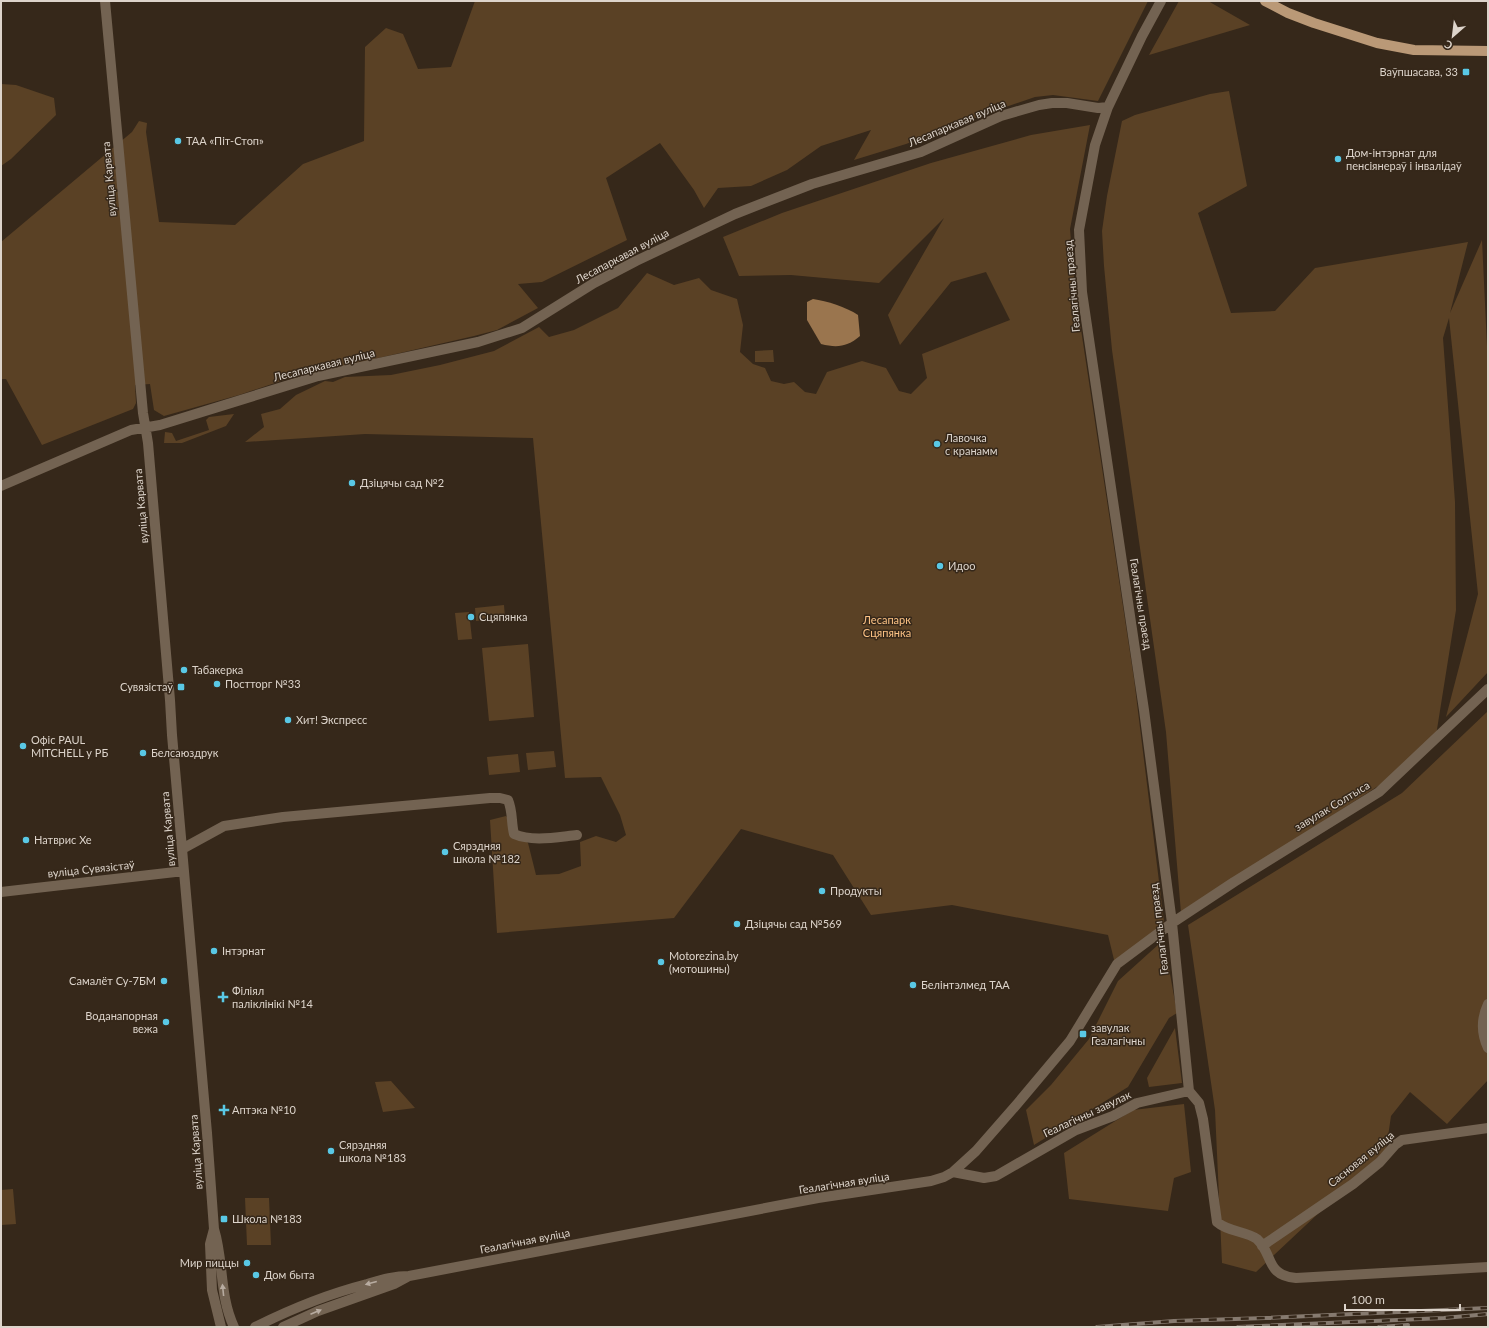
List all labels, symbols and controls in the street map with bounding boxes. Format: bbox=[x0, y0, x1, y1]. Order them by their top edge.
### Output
north arrow bbox=[1433, 16, 1473, 56]
text: С bbox=[1441, 37, 1454, 53]
place label: Ваўпшасава, 33 bbox=[1380, 65, 1458, 78]
marker: Ваўпшасава, 33 bbox=[1461, 67, 1471, 77]
street label: Лесапаркавая вуліца bbox=[905, 96, 1007, 149]
place label: ТАА «Піт-Стоп» bbox=[186, 134, 264, 147]
marker: ТАА «Піт-Стоп» bbox=[173, 136, 183, 146]
street label: вуліца Карвата bbox=[99, 141, 118, 217]
place label: Дом-інтэрнат для пенсіянераў і інвалідаў bbox=[1346, 146, 1462, 172]
marker: Дом-інтэрнат для пенсіянераў і інвалідаў bbox=[1333, 154, 1343, 164]
street label: Лесапаркавая вуліца bbox=[572, 225, 671, 286]
street label: Геалагічны праезд bbox=[1061, 239, 1082, 333]
street label: Лесапаркавая вуліца bbox=[271, 346, 376, 384]
place label: Лавочка с кранамм bbox=[944, 431, 998, 457]
marker: Лавочка с кранамм bbox=[932, 439, 942, 449]
street label: вуліца Карвата bbox=[131, 468, 150, 544]
place label: Дзіцячы сад №2 bbox=[360, 476, 444, 489]
marker: Дзіцячы сад №2 bbox=[347, 478, 357, 488]
street label: Геалагічны праезд bbox=[1128, 557, 1155, 651]
place label: Идоо bbox=[948, 559, 975, 572]
marker: Идоо bbox=[935, 561, 945, 571]
place label: Сцяпянка bbox=[479, 610, 527, 623]
marker: Сцяпянка bbox=[466, 612, 476, 622]
park label: Лесапарк Сцяпянка bbox=[862, 613, 911, 639]
place label: Табакерка bbox=[192, 663, 243, 676]
marker: Табакерка bbox=[179, 665, 189, 675]
place label: Постторг №33 bbox=[225, 677, 301, 690]
marker: Постторг №33 bbox=[212, 679, 222, 689]
place label: Сувязістаў bbox=[120, 680, 173, 693]
marker: Сувязістаў bbox=[176, 682, 186, 692]
place label: Хит! Экспресс bbox=[296, 713, 367, 726]
marker: Хит! Экспресс bbox=[283, 715, 293, 725]
place label: Офіс PAUL MITCHELL у РБ bbox=[31, 733, 108, 759]
marker: Офіс PAUL MITCHELL у РБ bbox=[18, 741, 28, 751]
place label: Белсаюздрук bbox=[151, 746, 219, 759]
marker: Белсаюздрук bbox=[138, 748, 148, 758]
street label: завулак Солтыса bbox=[1292, 778, 1372, 833]
street label: вуліца Карвата bbox=[158, 791, 177, 867]
place label: Натврис Хе bbox=[34, 833, 92, 846]
marker: Натврис Хе bbox=[21, 835, 31, 845]
place label: Сярэдняя школа №182 bbox=[453, 839, 520, 865]
marker: Сярэдняя школа №182 bbox=[440, 847, 450, 857]
street label: вуліца Сувязістаў bbox=[47, 857, 135, 880]
street label: Геалагічны праезд bbox=[1146, 882, 1171, 976]
place label: Продукты bbox=[830, 884, 882, 897]
marker: Продукты bbox=[817, 886, 827, 896]
place label: Дзіцячы сад №569 bbox=[745, 917, 842, 930]
marker: Дзіцячы сад №569 bbox=[732, 919, 742, 929]
place label: Інтэрнат bbox=[222, 944, 266, 957]
marker: Інтэрнат bbox=[209, 946, 219, 956]
place label: Motorezina.by (мотошины) bbox=[669, 949, 739, 975]
marker: Motorezina.by (мотошины) bbox=[656, 957, 666, 967]
place label: Самалёт Су-7БМ bbox=[69, 974, 156, 987]
marker: Самалёт Су-7БМ bbox=[159, 976, 169, 986]
place label: Белінтэлмед ТАА bbox=[921, 978, 1010, 991]
marker: Белінтэлмед ТАА bbox=[908, 980, 918, 990]
place label: Філіял паліклінікі №14 bbox=[232, 984, 314, 1010]
marker: Філіял паліклінікі №14 bbox=[217, 991, 229, 1003]
place label: Воданапорная вежа bbox=[85, 1009, 158, 1035]
marker: Воданапорная вежа bbox=[161, 1017, 171, 1027]
place label: завулак Геалагічны bbox=[1091, 1021, 1145, 1047]
marker: завулак Геалагічны bbox=[1078, 1029, 1088, 1039]
street label: Геалагічны завулак bbox=[1041, 1087, 1133, 1140]
place label: Аптэка №10 bbox=[232, 1103, 297, 1116]
marker: Аптэка №10 bbox=[219, 1105, 229, 1115]
street label: вуліца Карвата bbox=[186, 1114, 205, 1190]
street label: Сасновая вуліца bbox=[1325, 1128, 1396, 1189]
place label: Сярэдняя школа №183 bbox=[339, 1138, 406, 1164]
marker: Сярэдняя школа №183 bbox=[326, 1146, 336, 1156]
street label: Геалагічная вуліца bbox=[798, 1169, 890, 1196]
place label: Школа №183 bbox=[232, 1212, 302, 1225]
marker: Школа №183 bbox=[219, 1214, 229, 1224]
street label: Геалагічная вуліца bbox=[479, 1225, 571, 1256]
place label: Мир пиццы bbox=[180, 1256, 239, 1269]
marker: Мир пиццы bbox=[242, 1258, 252, 1268]
place label: Дом быта bbox=[264, 1268, 314, 1281]
marker: Дом быта bbox=[251, 1270, 261, 1280]
one-way arrow bbox=[365, 1280, 377, 1286]
one-way arrow bbox=[220, 1284, 226, 1296]
scale bar bbox=[1345, 1286, 1460, 1312]
text: 100 m bbox=[1351, 1292, 1385, 1307]
one-way arrow bbox=[311, 1308, 323, 1314]

